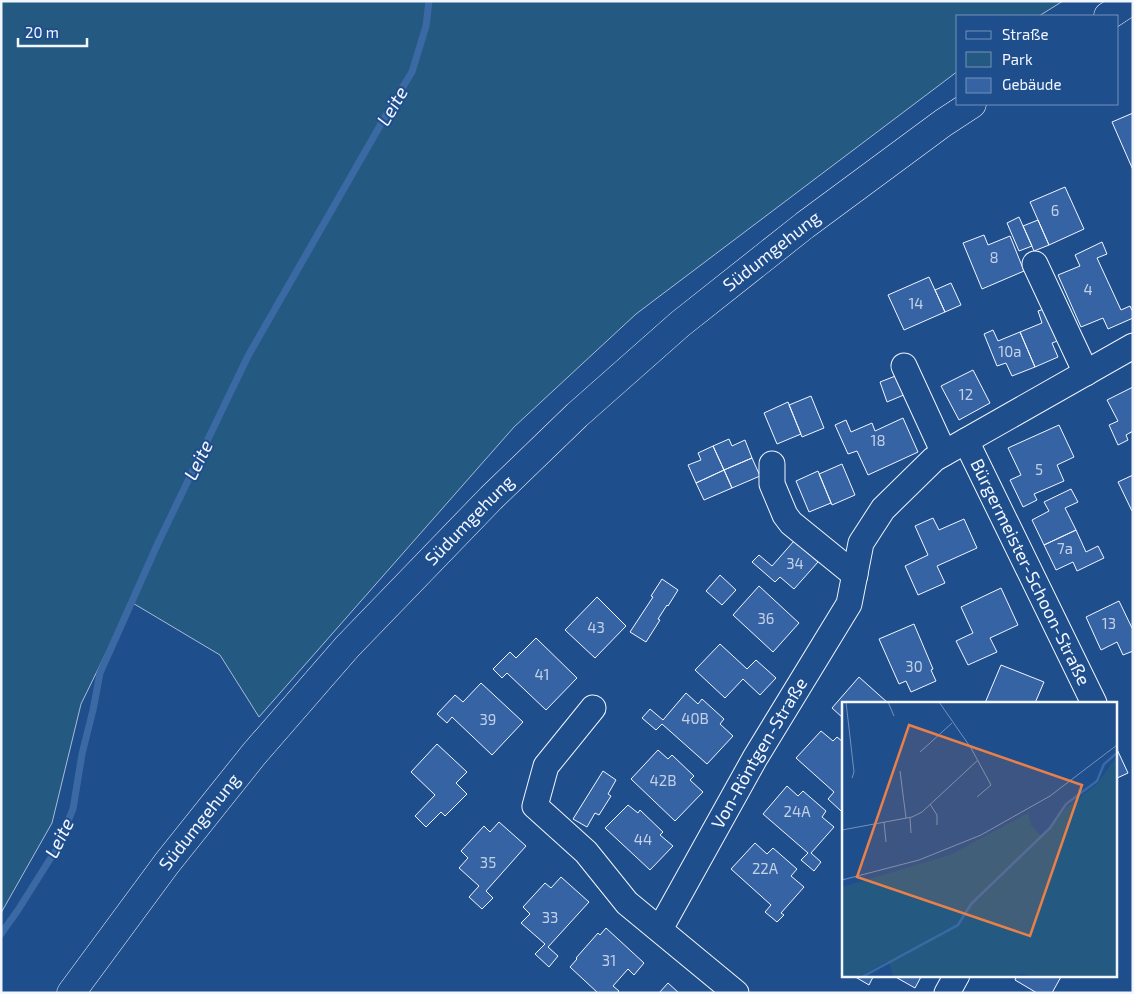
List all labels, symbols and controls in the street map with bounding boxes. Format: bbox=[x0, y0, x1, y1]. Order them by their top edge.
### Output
scale bar bbox=[18, 15, 86, 47]
legend bbox=[956, 15, 1119, 105]
text: 20 m bbox=[25, 23, 59, 41]
text: Straße bbox=[1002, 25, 1048, 43]
text: Park bbox=[1002, 50, 1033, 68]
text: Gebäude bbox=[1002, 75, 1061, 93]
water label: Leite bbox=[371, 82, 412, 130]
house number: 6 bbox=[1051, 201, 1059, 219]
street label: Südumgehung bbox=[718, 206, 824, 296]
house number: 8 bbox=[989, 248, 999, 266]
house number: 4 bbox=[1083, 280, 1093, 298]
house number: 14 bbox=[908, 294, 924, 312]
house number: 10a bbox=[998, 342, 1022, 360]
house number: 12 bbox=[959, 385, 973, 403]
house number: 18 bbox=[870, 431, 886, 449]
water label: Leite bbox=[178, 436, 217, 484]
street label: Bürgermeister-Schoon-Straße bbox=[966, 455, 1096, 689]
house number: 5 bbox=[1035, 460, 1043, 478]
street label: Südumgehung bbox=[420, 470, 518, 570]
house number: 7a bbox=[1057, 539, 1073, 557]
house number: 34 bbox=[786, 554, 804, 572]
house number: 36 bbox=[758, 609, 774, 627]
house number: 13 bbox=[1102, 614, 1116, 632]
house number: 43 bbox=[587, 618, 605, 636]
house number: 30 bbox=[905, 657, 923, 675]
house number: 41 bbox=[534, 665, 550, 683]
street label: Von-Röntgen-Straße bbox=[706, 673, 812, 832]
inset map bbox=[842, 702, 1116, 976]
house number: 40B bbox=[681, 709, 709, 727]
house number: 39 bbox=[480, 710, 496, 728]
street label: Südumgehung bbox=[154, 769, 244, 874]
house number: 42B bbox=[650, 771, 676, 789]
house number: 24A bbox=[784, 802, 811, 820]
water label: Leite bbox=[39, 814, 78, 862]
house number: 44 bbox=[634, 830, 652, 848]
house number: 35 bbox=[480, 853, 496, 871]
house number: 22A bbox=[752, 859, 779, 877]
house number: 33 bbox=[542, 908, 558, 926]
house number: 31 bbox=[602, 951, 616, 969]

